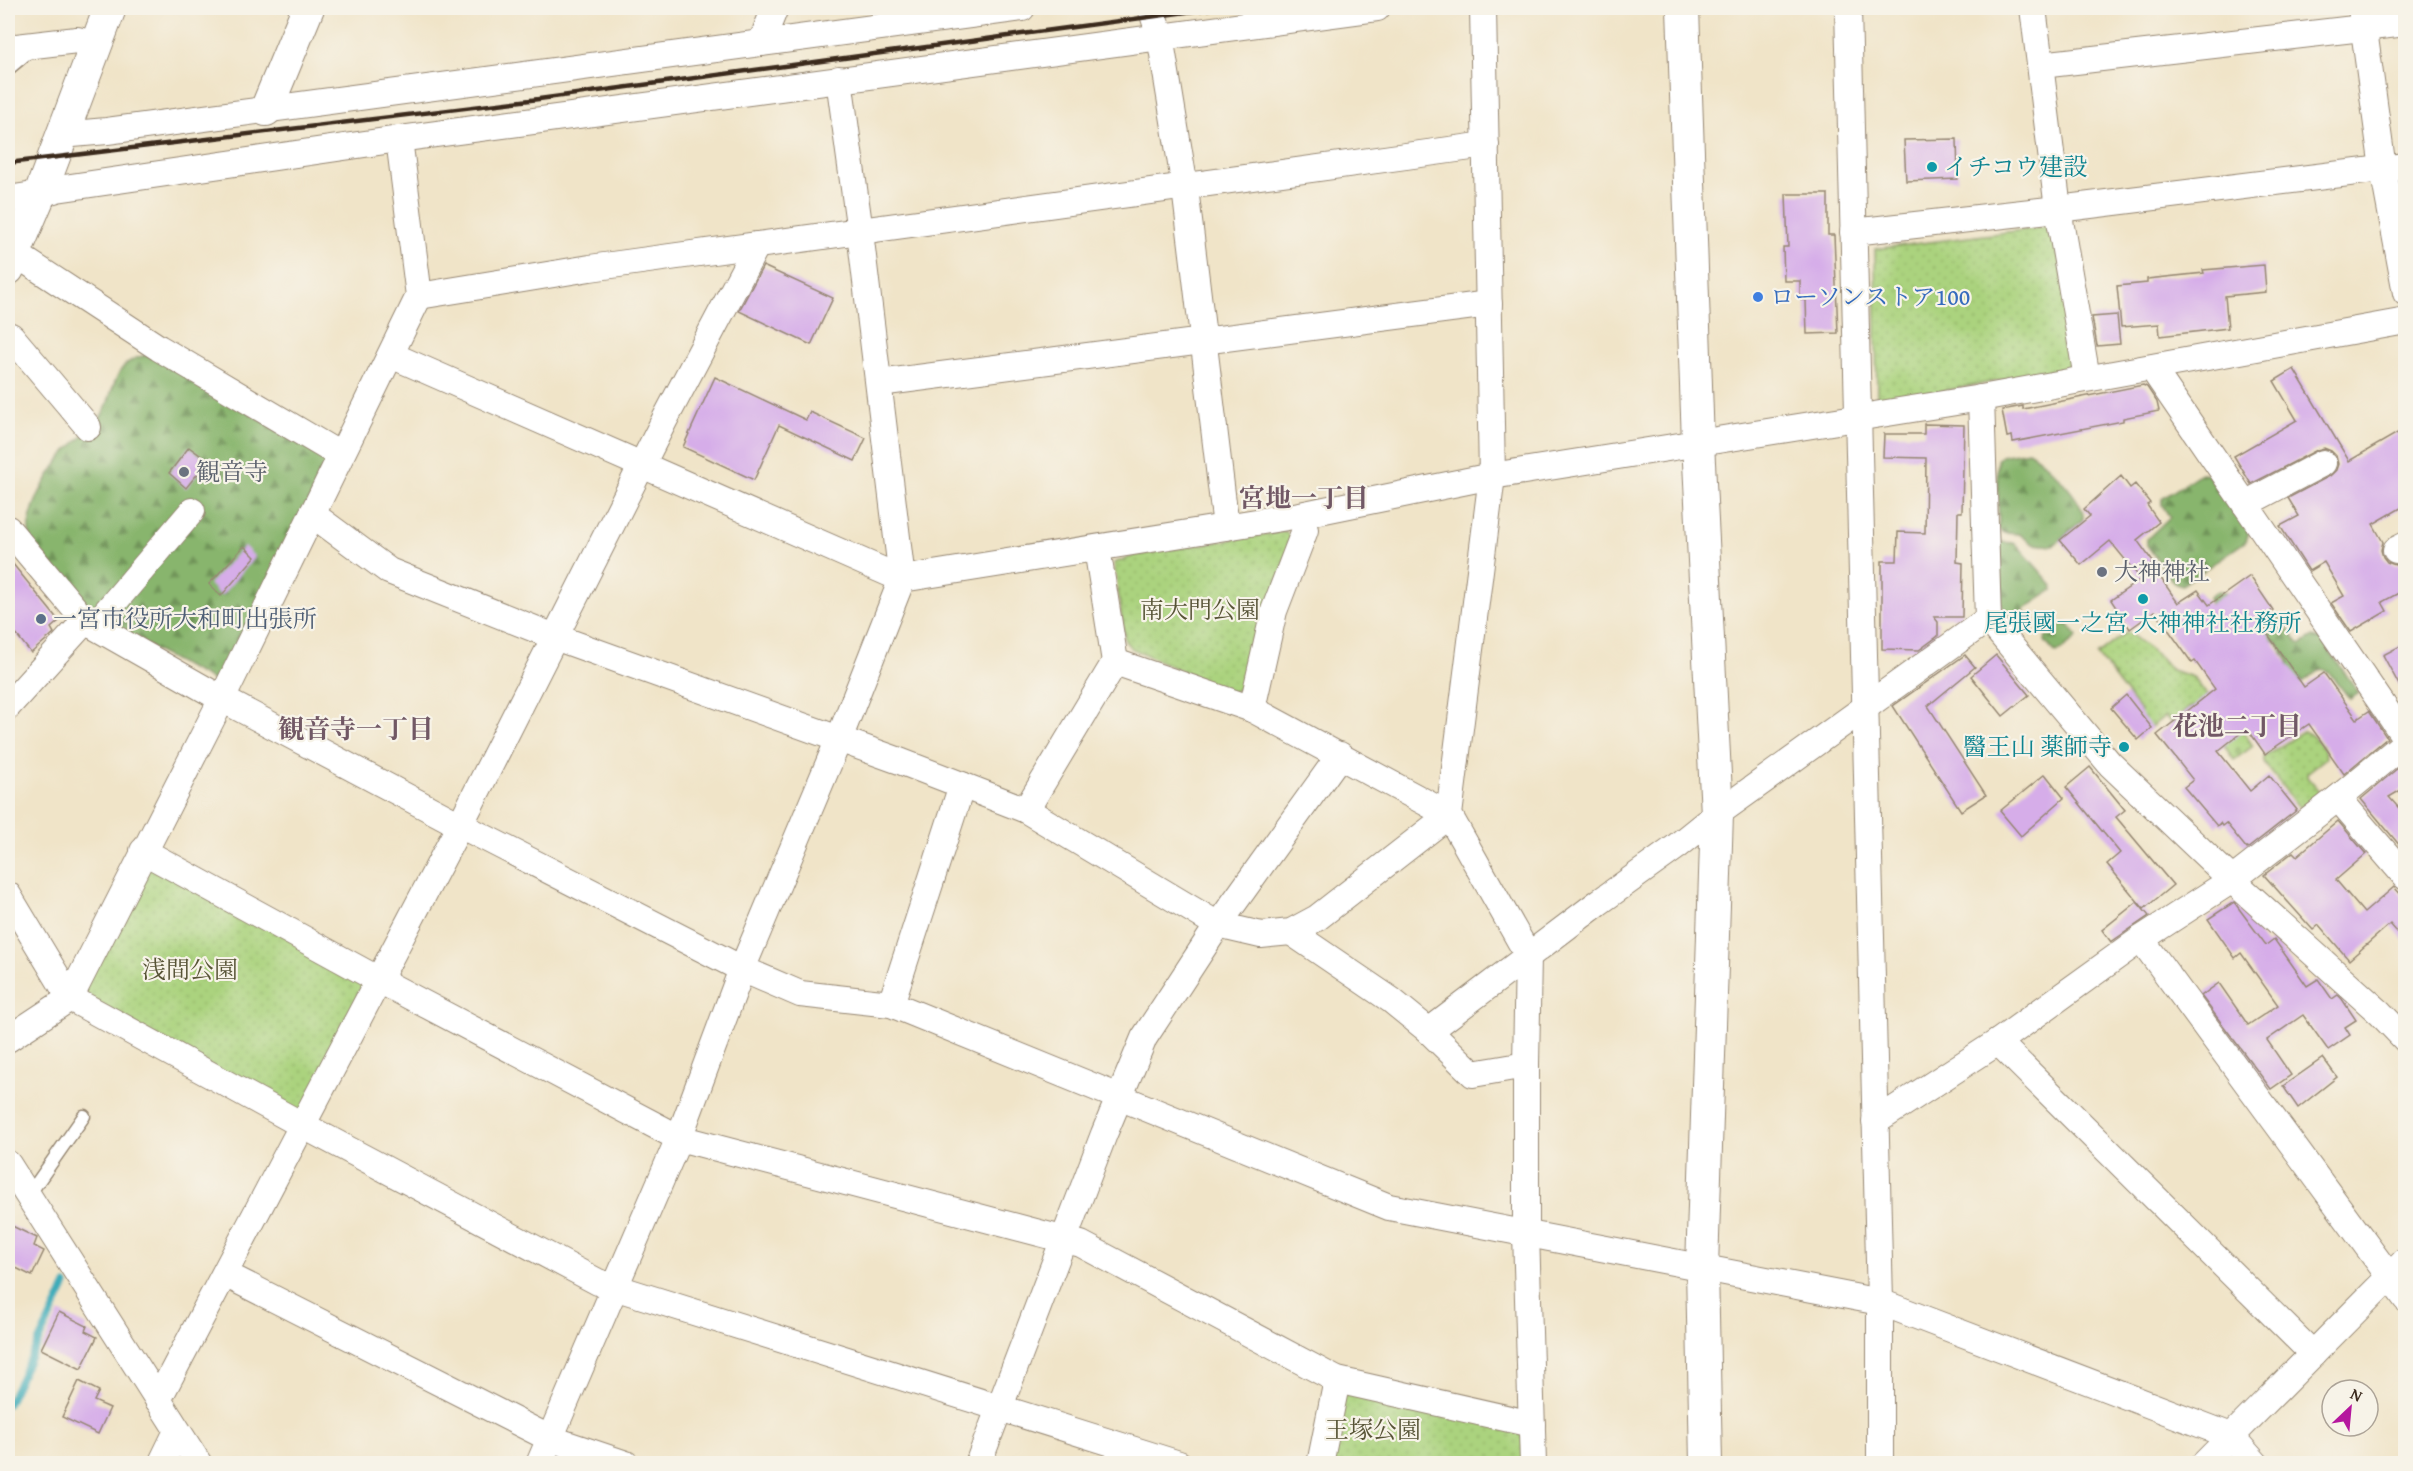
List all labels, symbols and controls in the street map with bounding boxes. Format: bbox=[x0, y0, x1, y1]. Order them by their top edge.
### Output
place label: イチコウ建設 bbox=[1944, 149, 2087, 184]
marker: イチコウ建設 bbox=[1925, 160, 1939, 174]
place label: ローソンストア100 bbox=[1770, 279, 1970, 314]
marker: ローソンストア100 bbox=[1751, 290, 1765, 304]
place label: 観音寺 bbox=[196, 454, 268, 489]
marker: 観音寺 bbox=[177, 465, 191, 479]
district label: 宮地一丁目 bbox=[1239, 478, 1369, 517]
place label: 大神神社 bbox=[2114, 554, 2210, 589]
marker: 大神神社 bbox=[2095, 565, 2109, 579]
park label: 南大門公園 bbox=[1140, 592, 1260, 627]
marker: 尾張國一之宮 大神神社社務所 bbox=[2136, 592, 2150, 606]
place label: 一宮市役所大和町出張所 bbox=[53, 601, 317, 636]
place label: 尾張國一之宮 大神神社社務所 bbox=[1984, 605, 2302, 640]
marker: 一宮市役所大和町出張所 bbox=[34, 612, 48, 626]
district label: 花池二丁目 bbox=[2172, 706, 2302, 745]
district label: 観音寺一丁目 bbox=[278, 709, 434, 748]
place label: 醫王山 薬師寺 bbox=[1963, 729, 2112, 764]
marker: 醫王山 薬師寺 bbox=[2117, 740, 2131, 754]
park label: 浅間公園 bbox=[142, 952, 238, 987]
north arrow bbox=[2320, 1378, 2380, 1438]
text: N bbox=[2347, 1381, 2367, 1408]
park label: 王塚公園 bbox=[1325, 1412, 1421, 1447]

